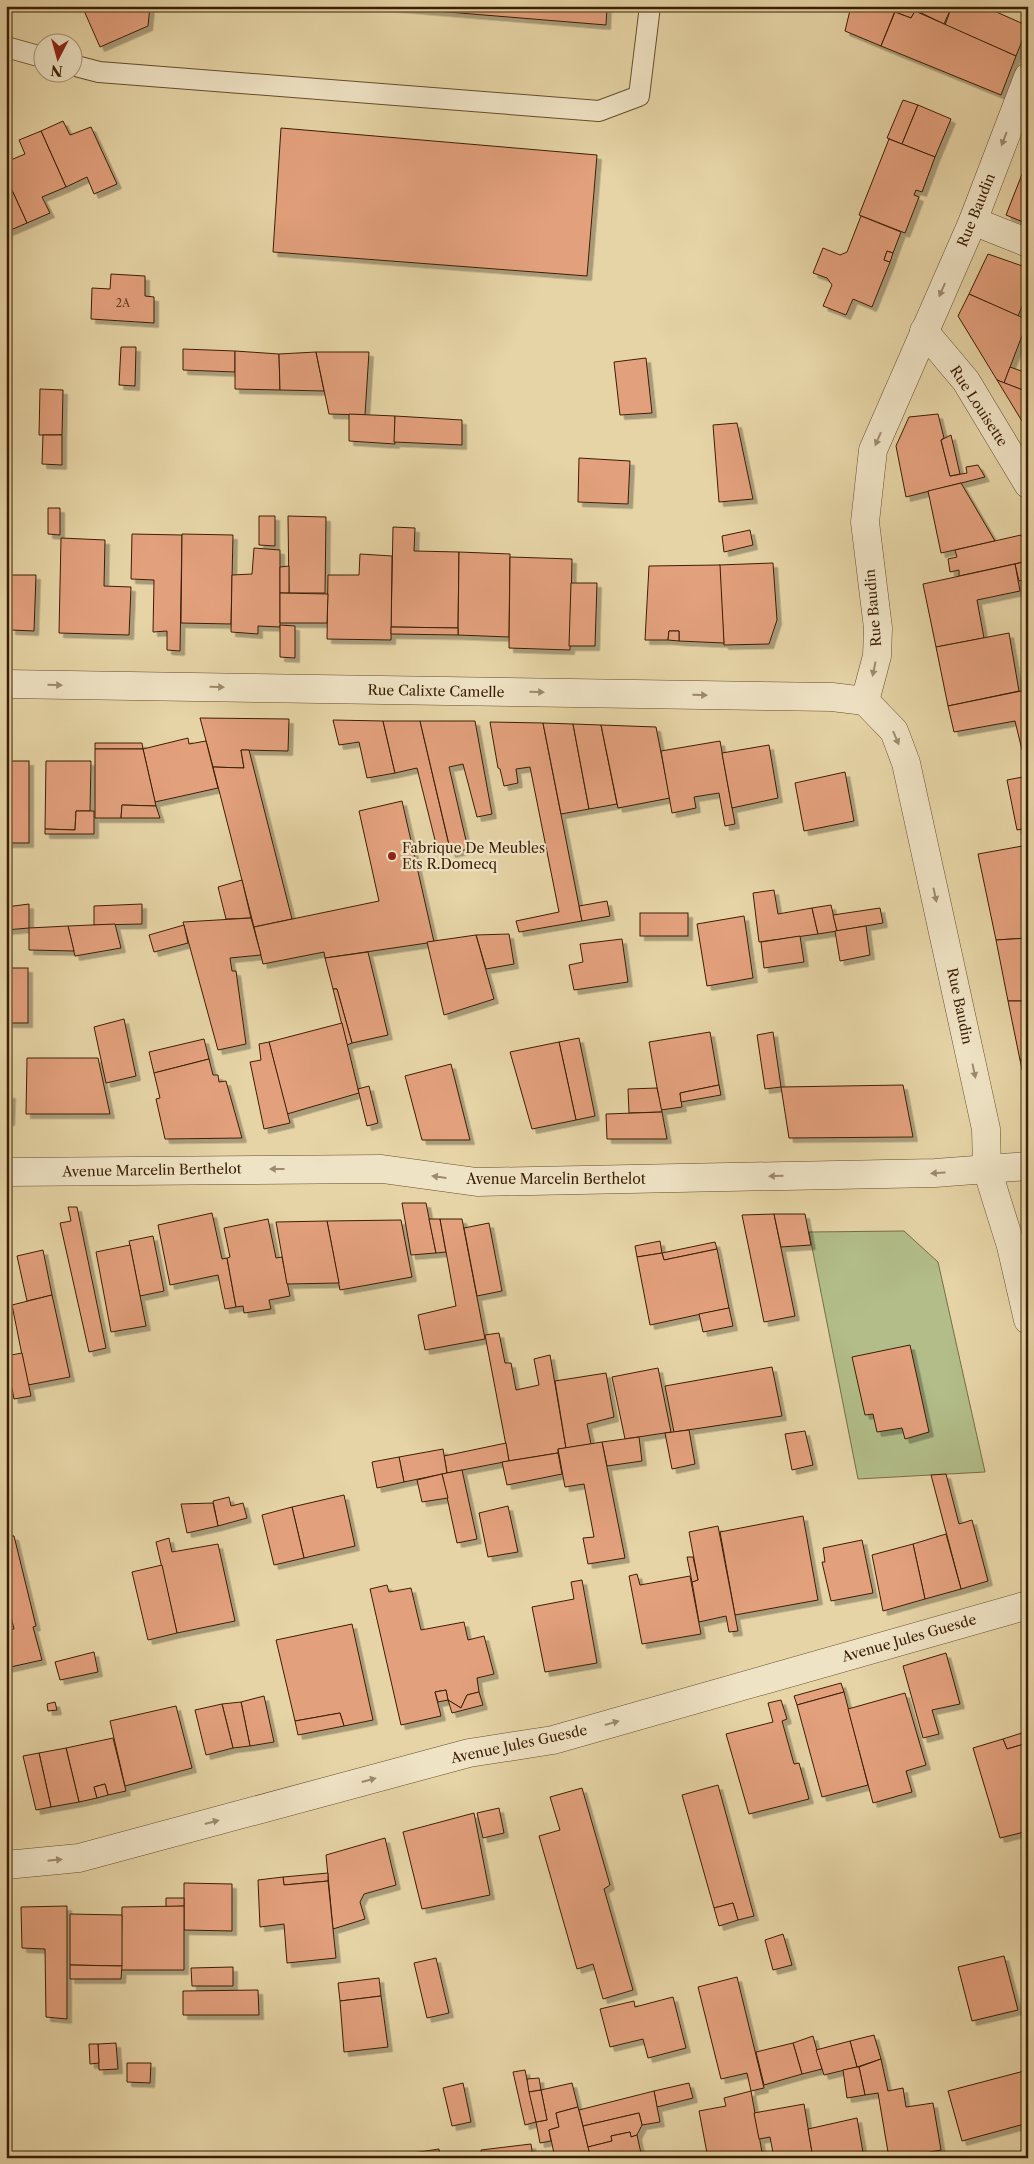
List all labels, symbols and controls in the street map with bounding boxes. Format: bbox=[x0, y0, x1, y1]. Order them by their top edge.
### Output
north arrow bbox=[32, 32, 82, 82]
text: N bbox=[50, 61, 64, 81]
one-way arrow bbox=[1000, 132, 1007, 147]
street label: Rue Baudin bbox=[953, 170, 999, 249]
one-way arrow bbox=[938, 283, 946, 297]
house number: 2A bbox=[116, 296, 131, 310]
street label: Rue Louisette bbox=[946, 362, 1012, 450]
one-way arrow bbox=[873, 432, 881, 446]
street label: Rue Baudin bbox=[861, 568, 885, 648]
one-way arrow bbox=[870, 661, 878, 676]
one-way arrow bbox=[47, 681, 63, 689]
street label: Rue Calixte Camelle bbox=[367, 681, 505, 701]
one-way arrow bbox=[210, 683, 226, 691]
one-way arrow bbox=[530, 688, 546, 696]
one-way arrow bbox=[692, 691, 708, 699]
one-way arrow bbox=[893, 731, 901, 745]
place label: Fabrique De Meubles Ets R.Domecq bbox=[402, 839, 545, 873]
marker: Fabrique De Meubles Ets R.Domecq bbox=[386, 850, 398, 862]
one-way arrow bbox=[931, 888, 939, 903]
street label: Rue Baudin bbox=[943, 966, 977, 1046]
one-way arrow bbox=[970, 1064, 978, 1079]
street label: Avenue Marcelin Berthelot bbox=[61, 1159, 242, 1181]
one-way arrow bbox=[268, 1165, 284, 1173]
one-way arrow bbox=[930, 1169, 946, 1177]
street label: Avenue Marcelin Berthelot bbox=[465, 1170, 646, 1188]
one-way arrow bbox=[430, 1172, 446, 1180]
one-way arrow bbox=[767, 1173, 783, 1181]
street label: Avenue Jules Guesde bbox=[839, 1610, 978, 1666]
one-way arrow bbox=[605, 1719, 620, 1727]
street label: Avenue Jules Guesde bbox=[448, 1721, 589, 1767]
one-way arrow bbox=[362, 1776, 377, 1784]
one-way arrow bbox=[205, 1818, 220, 1826]
one-way arrow bbox=[47, 1856, 63, 1864]

